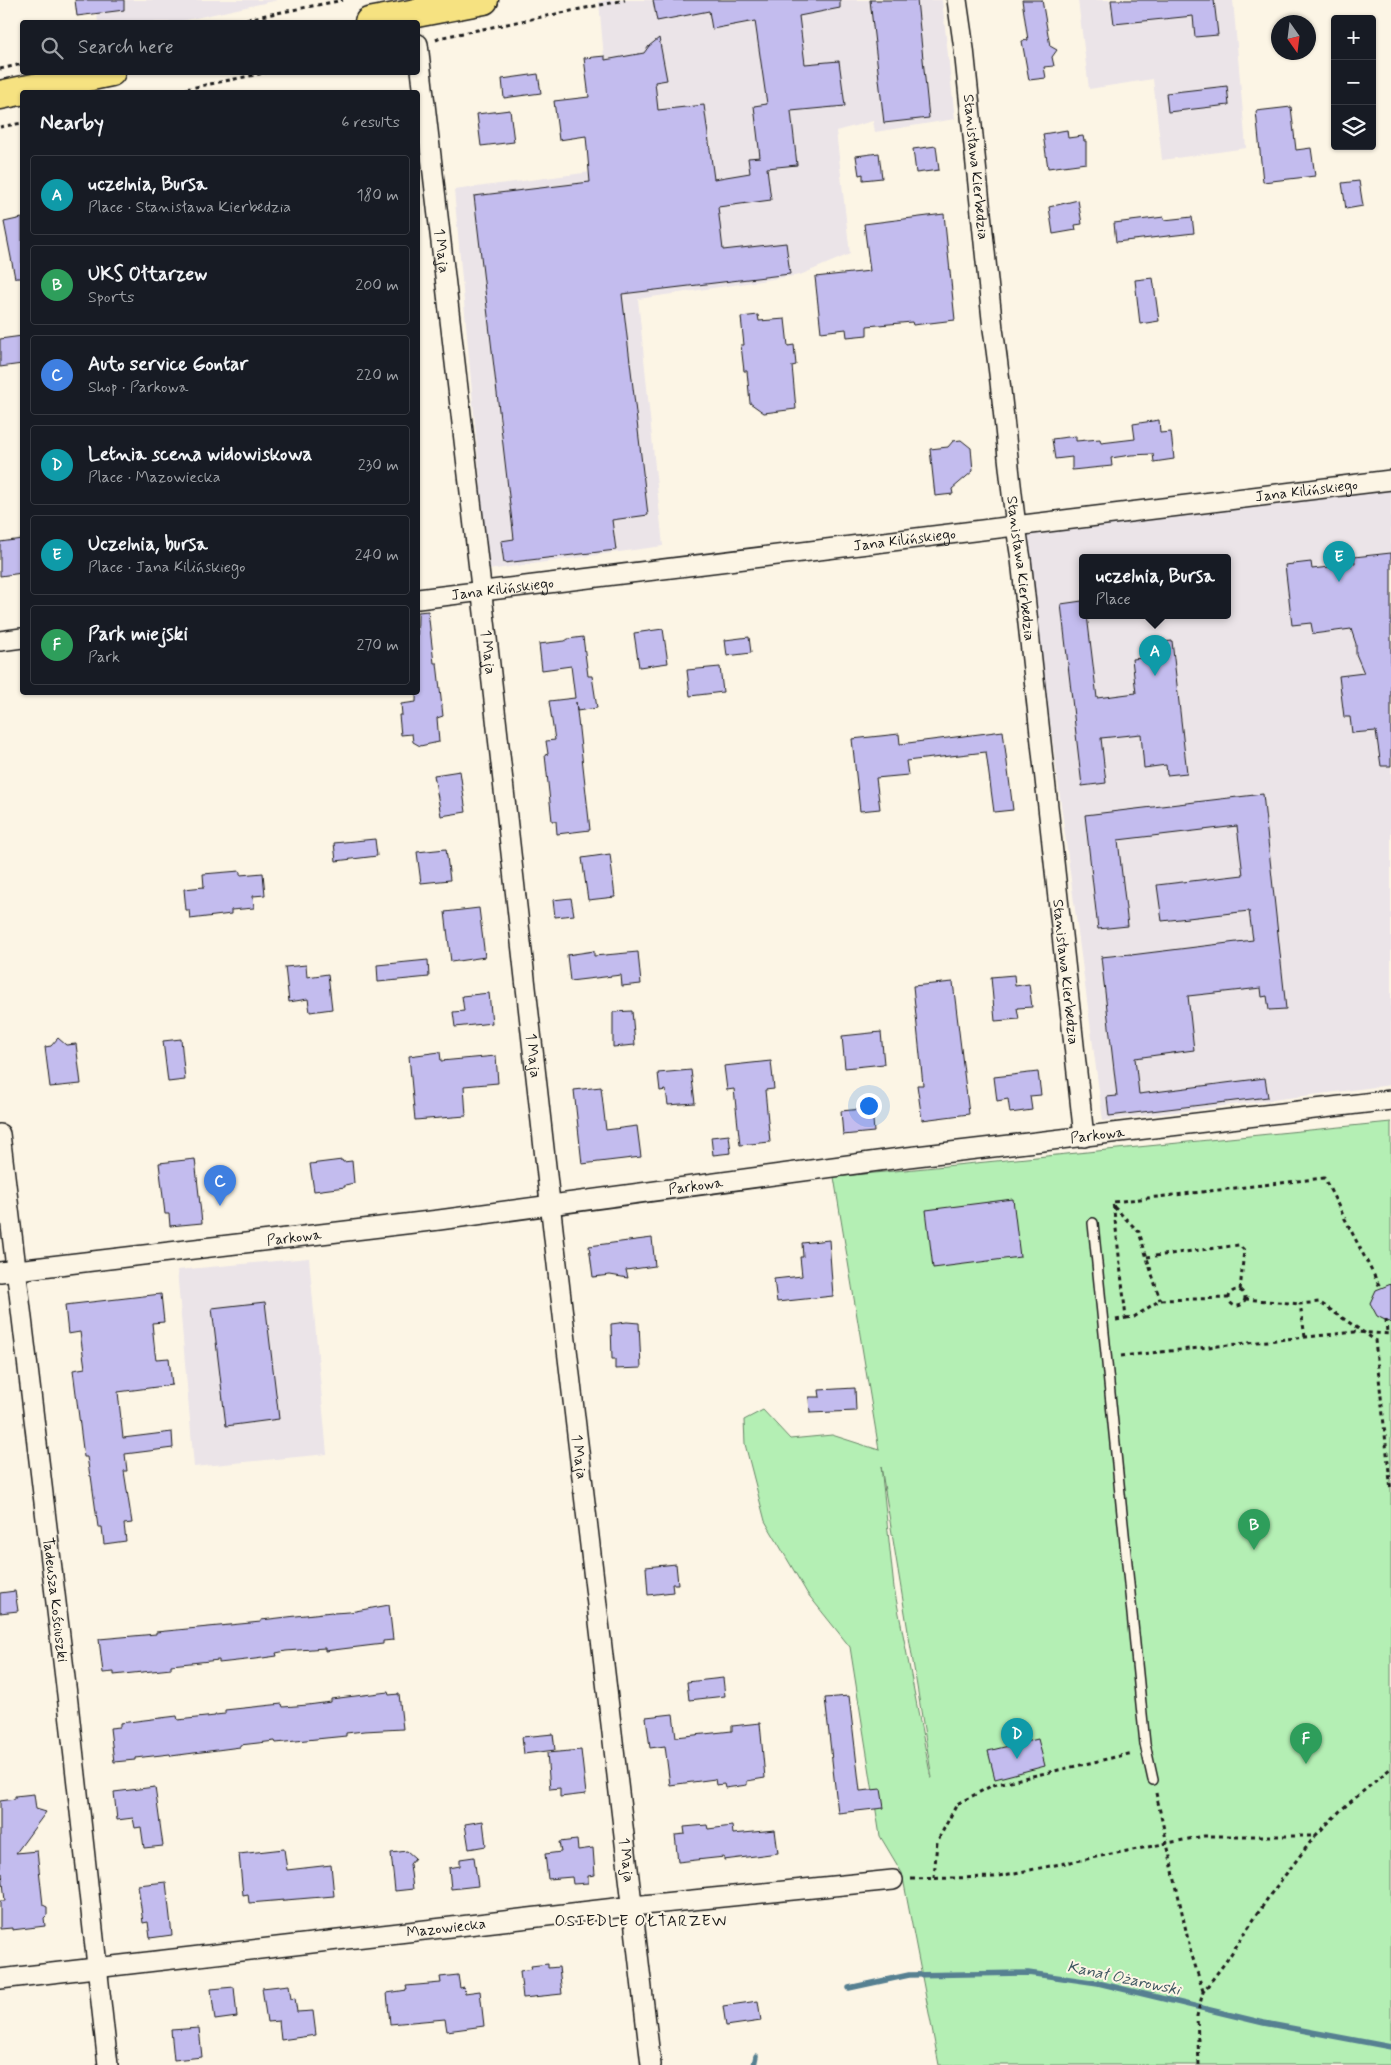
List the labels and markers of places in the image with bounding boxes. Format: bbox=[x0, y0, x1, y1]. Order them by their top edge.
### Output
pin: E bbox=[1323, 541, 1355, 582]
pin: A bbox=[1139, 635, 1171, 676]
pin: C bbox=[204, 1165, 236, 1206]
pin: B bbox=[1238, 1509, 1270, 1550]
pin: D bbox=[1001, 1718, 1033, 1759]
pin: F bbox=[1290, 1723, 1322, 1764]

